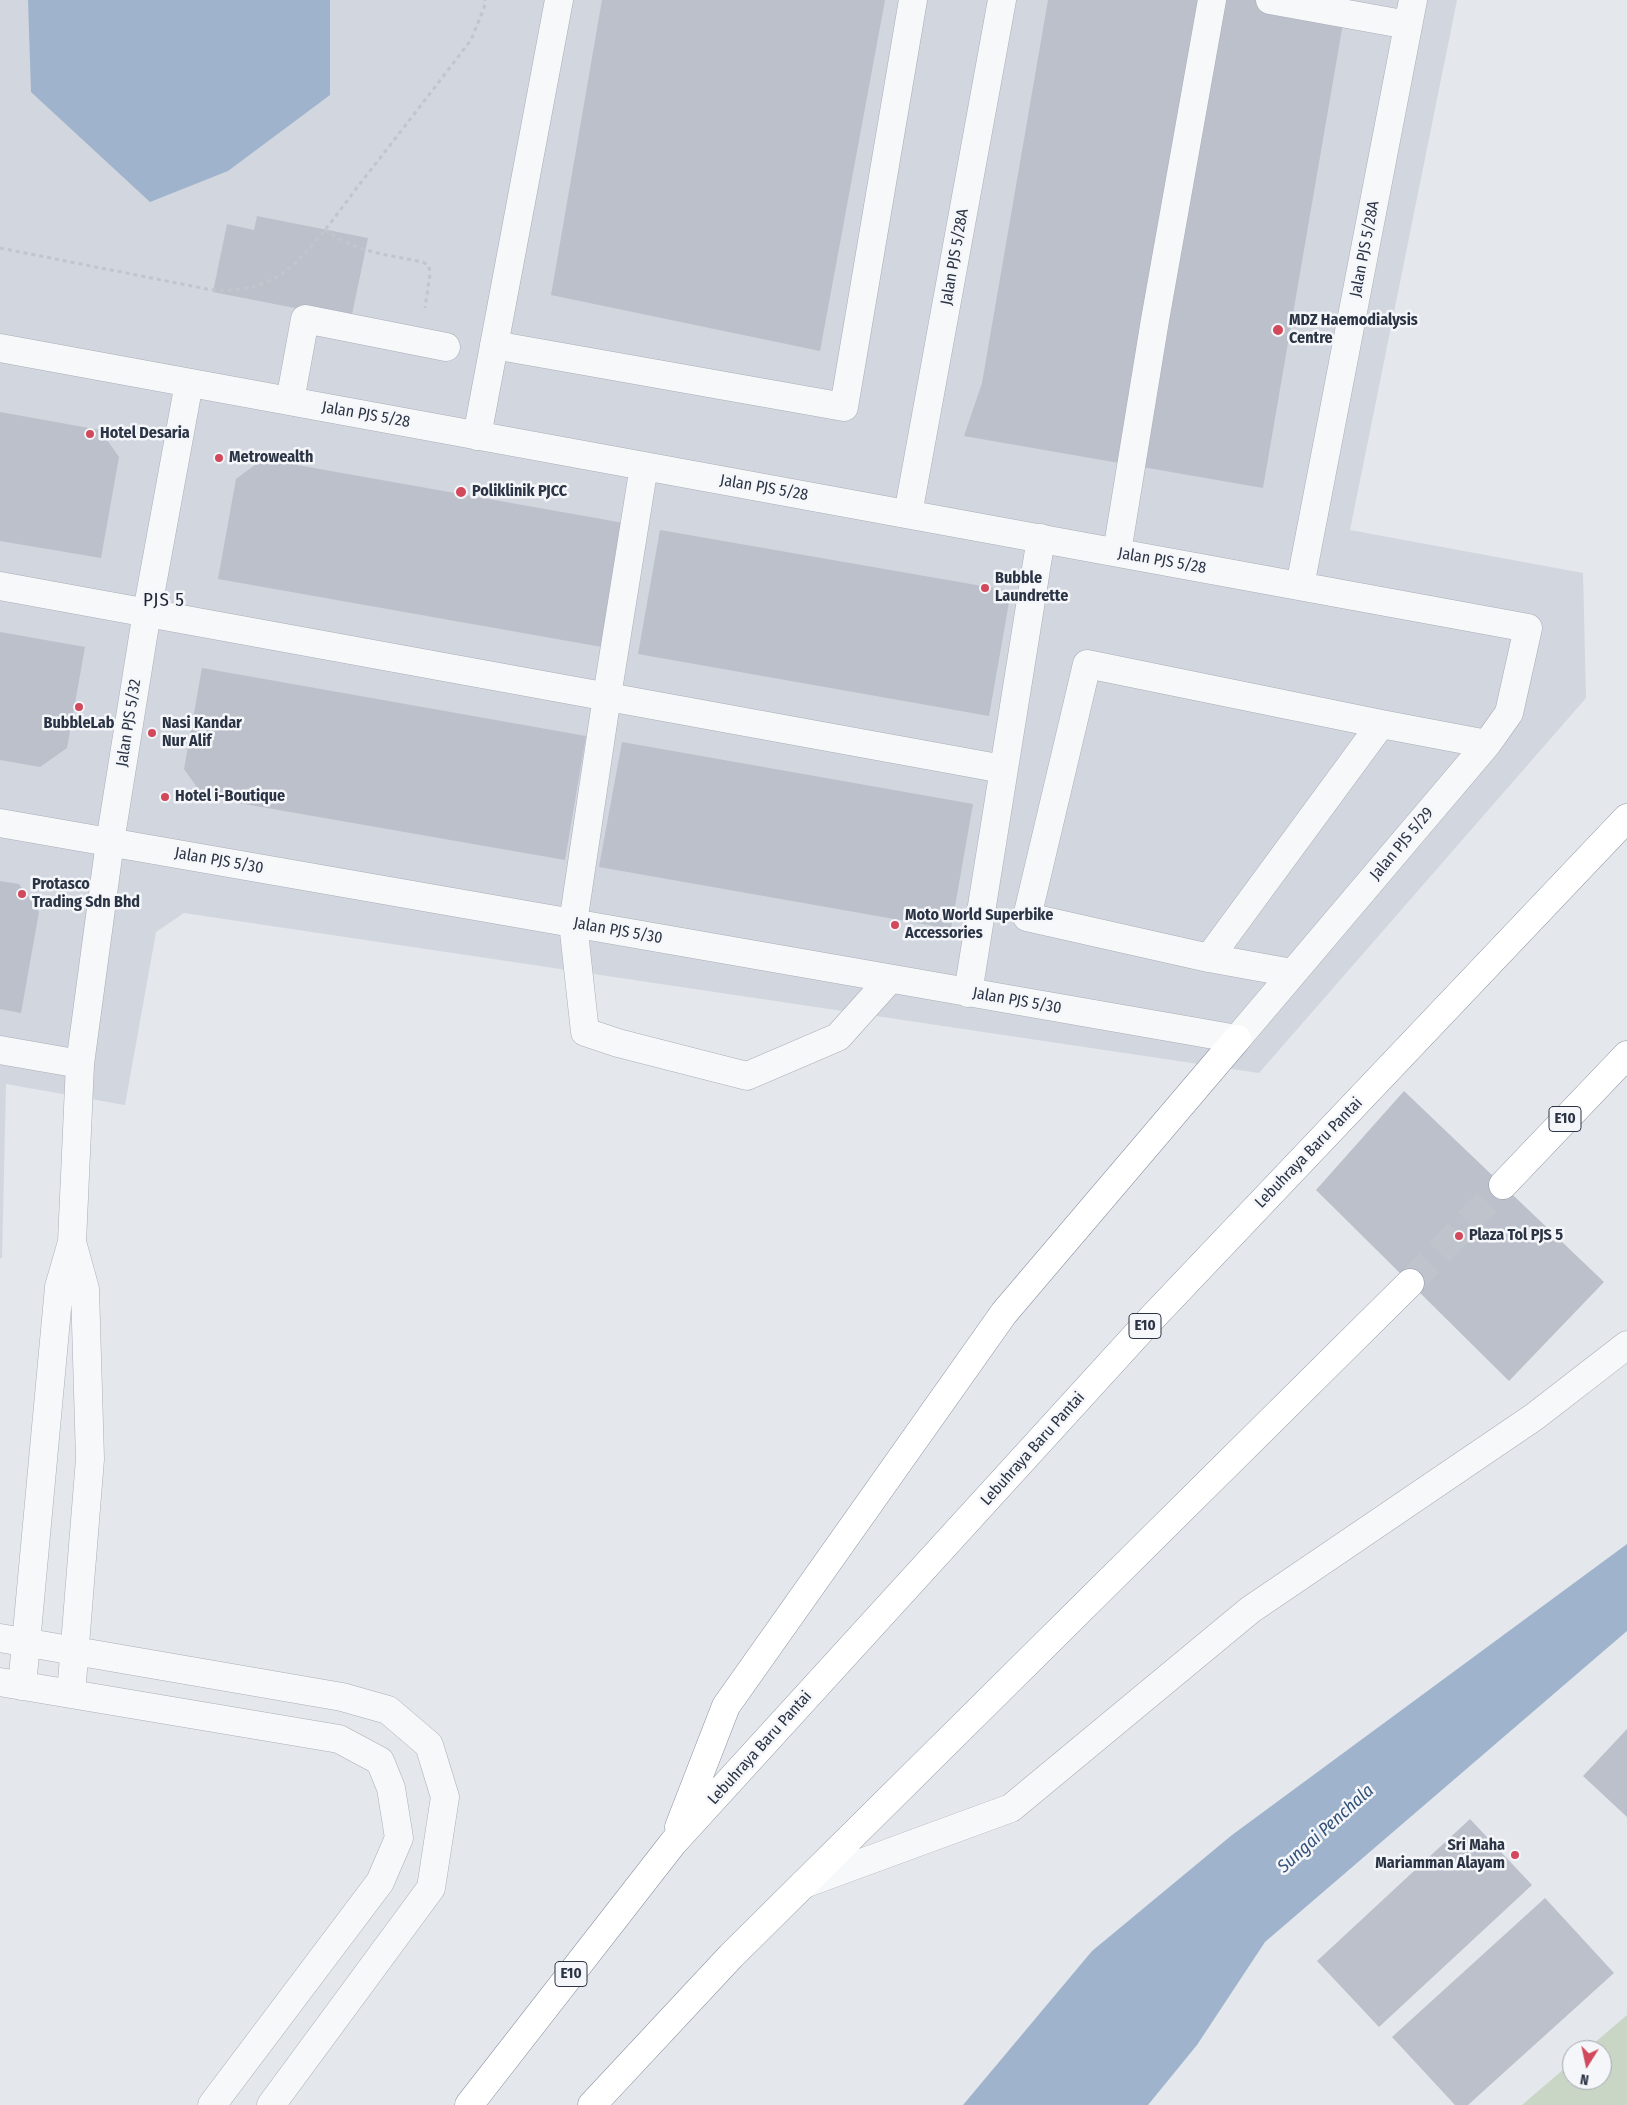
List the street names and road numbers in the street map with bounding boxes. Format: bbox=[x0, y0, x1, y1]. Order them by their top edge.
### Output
street label: Jalan PJS 5/28A bbox=[1346, 199, 1384, 299]
street label: Jalan PJS 5/28A bbox=[937, 207, 973, 307]
street label: Jalan PJS 5/28 bbox=[320, 398, 412, 432]
street label: Jalan PJS 5/28 bbox=[718, 471, 810, 505]
street label: Jalan PJS 5/28 bbox=[1116, 544, 1208, 578]
street label: Jalan PJS 5/32 bbox=[113, 678, 145, 768]
street label: Jalan PJS 5/29 bbox=[1366, 804, 1438, 884]
street label: Jalan PJS 5/30 bbox=[173, 844, 265, 878]
street label: Jalan PJS 5/30 bbox=[572, 914, 664, 948]
street label: Jalan PJS 5/30 bbox=[971, 984, 1063, 1018]
street label: Lebuhraya Baru Pantai bbox=[1251, 1094, 1367, 1212]
road number: E10 bbox=[1549, 1106, 1581, 1132]
road number: E10 bbox=[1129, 1314, 1161, 1338]
street label: Lebuhraya Baru Pantai bbox=[977, 1388, 1089, 1510]
street label: Lebuhraya Baru Pantai bbox=[704, 1687, 816, 1809]
road number: E10 bbox=[555, 1962, 587, 1986]

